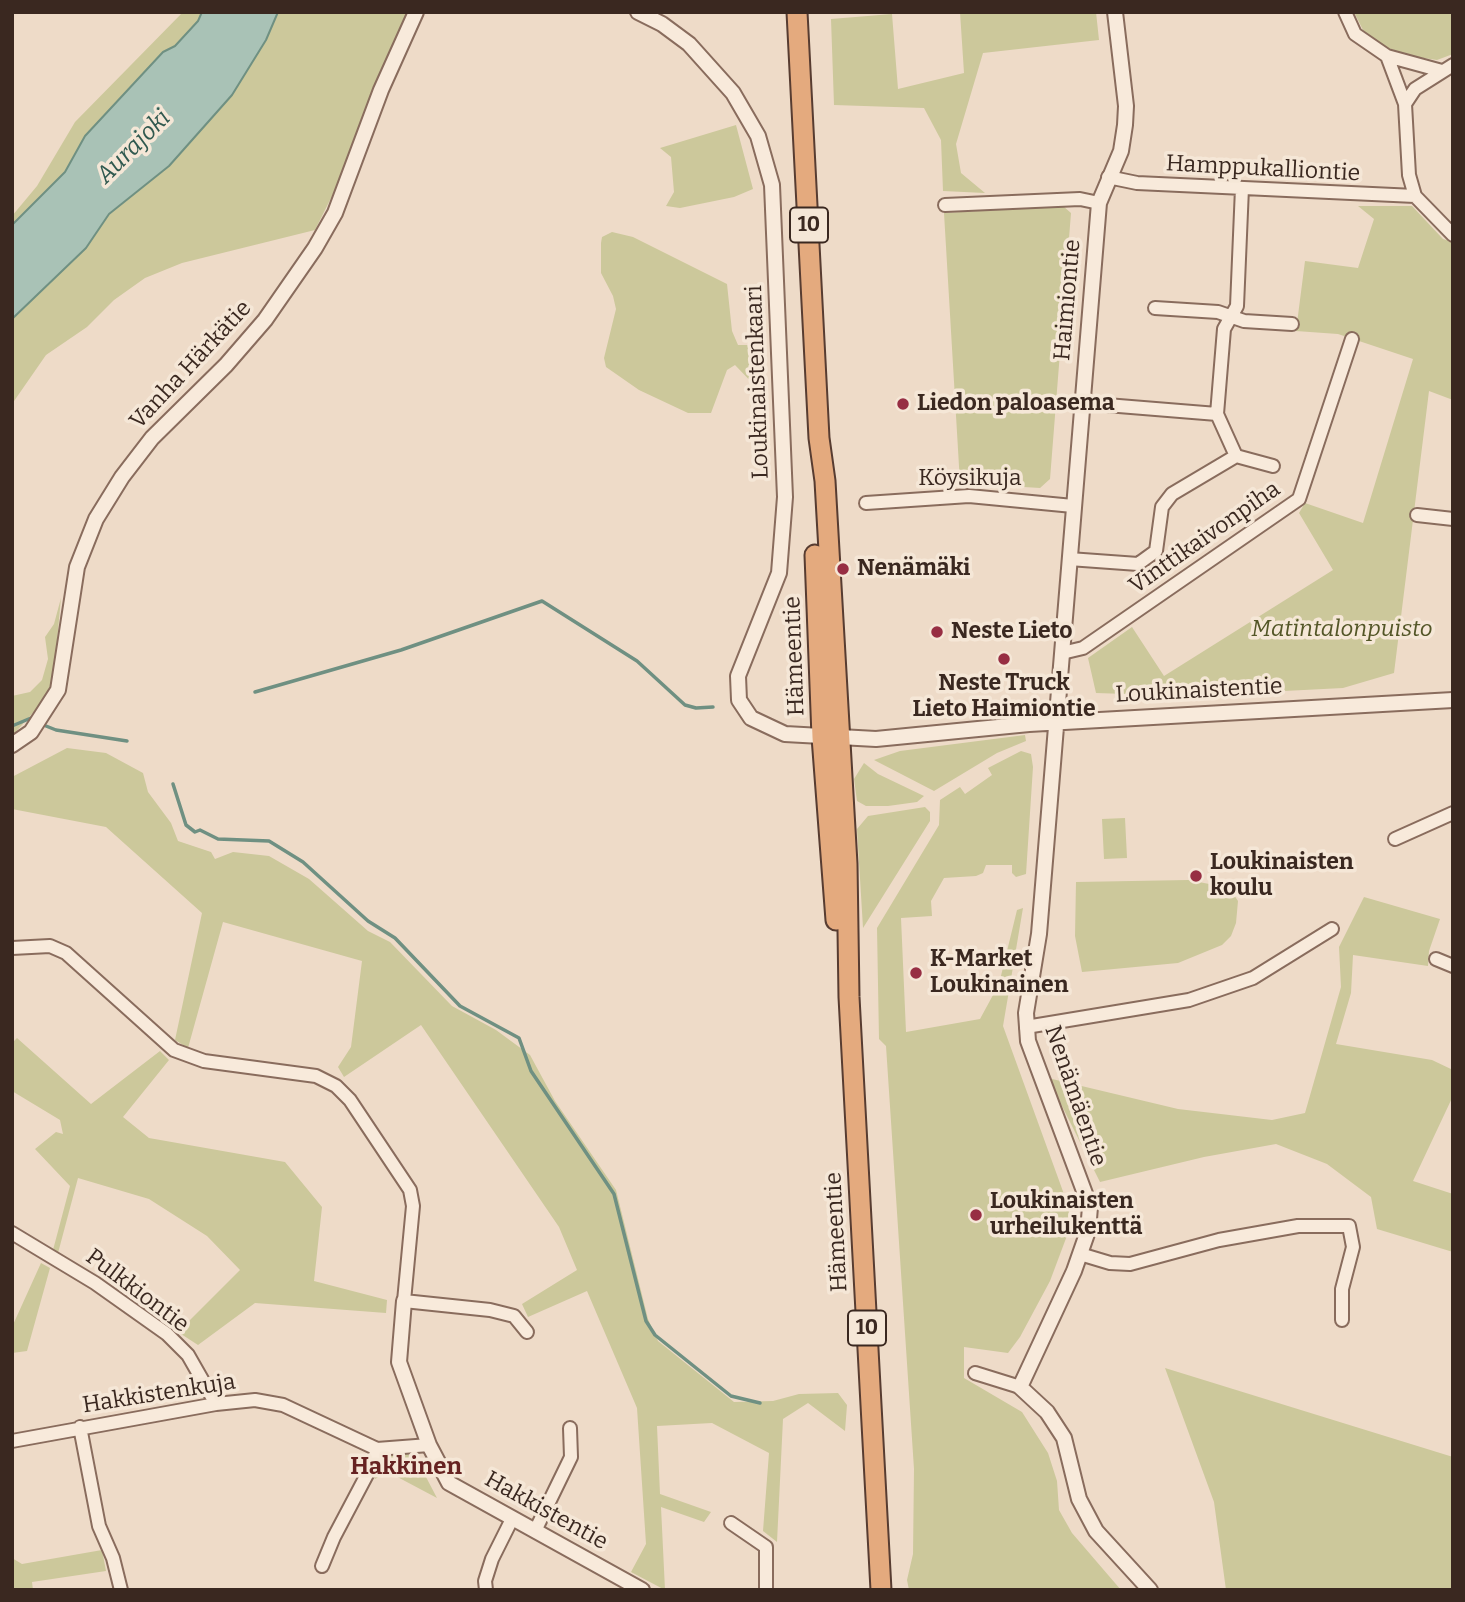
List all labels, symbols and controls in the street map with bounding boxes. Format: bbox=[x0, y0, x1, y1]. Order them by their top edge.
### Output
water label: Aurajoki bbox=[91, 104, 177, 190]
street label: Hamppukalliontie bbox=[1165, 150, 1361, 188]
road number: 10 bbox=[790, 208, 828, 243]
street label: Haimiontie bbox=[1049, 238, 1087, 362]
street label: Loukinaistenkaari bbox=[741, 285, 775, 479]
street label: Vanha Härkätie bbox=[124, 295, 258, 435]
place label: Liedon paloasema bbox=[917, 390, 1115, 418]
marker: Liedon paloasema bbox=[895, 396, 911, 412]
street label: Köysikuja bbox=[918, 465, 1022, 493]
street label: Vinttikaivonpiha bbox=[1124, 476, 1286, 600]
place label: Nenämäki bbox=[857, 555, 970, 583]
marker: Nenämäki bbox=[835, 561, 851, 577]
street label: Hämeentie bbox=[779, 596, 811, 716]
park label: Matintalonpuisto bbox=[1251, 616, 1433, 644]
place label: Neste Lieto bbox=[951, 618, 1073, 646]
marker: Neste Lieto bbox=[929, 624, 945, 640]
marker: Neste Truck Lieto Haimiontie bbox=[996, 651, 1012, 667]
place label: Neste Truck Lieto Haimiontie bbox=[912, 670, 1096, 724]
street label: Loukinaistentie bbox=[1115, 673, 1283, 709]
place label: Loukinaisten koulu bbox=[1210, 849, 1354, 903]
marker: Loukinaisten koulu bbox=[1188, 868, 1204, 884]
place label: K-Market Loukinainen bbox=[930, 946, 1068, 1000]
marker: K-Market Loukinainen bbox=[908, 965, 924, 981]
street label: Nenämäentie bbox=[1038, 1022, 1112, 1170]
street label: Hämeentie bbox=[820, 1171, 854, 1293]
place label: Loukinaisten urheilukenttä bbox=[990, 1188, 1142, 1242]
marker: Loukinaisten urheilukenttä bbox=[968, 1207, 984, 1223]
street label: Pulkkiontie bbox=[80, 1243, 194, 1339]
road number: 10 bbox=[848, 1310, 886, 1346]
street label: Hakkistenkuja bbox=[80, 1368, 238, 1420]
district label: Hakkinen bbox=[350, 1453, 462, 1481]
street label: Hakkistentie bbox=[480, 1466, 612, 1556]

